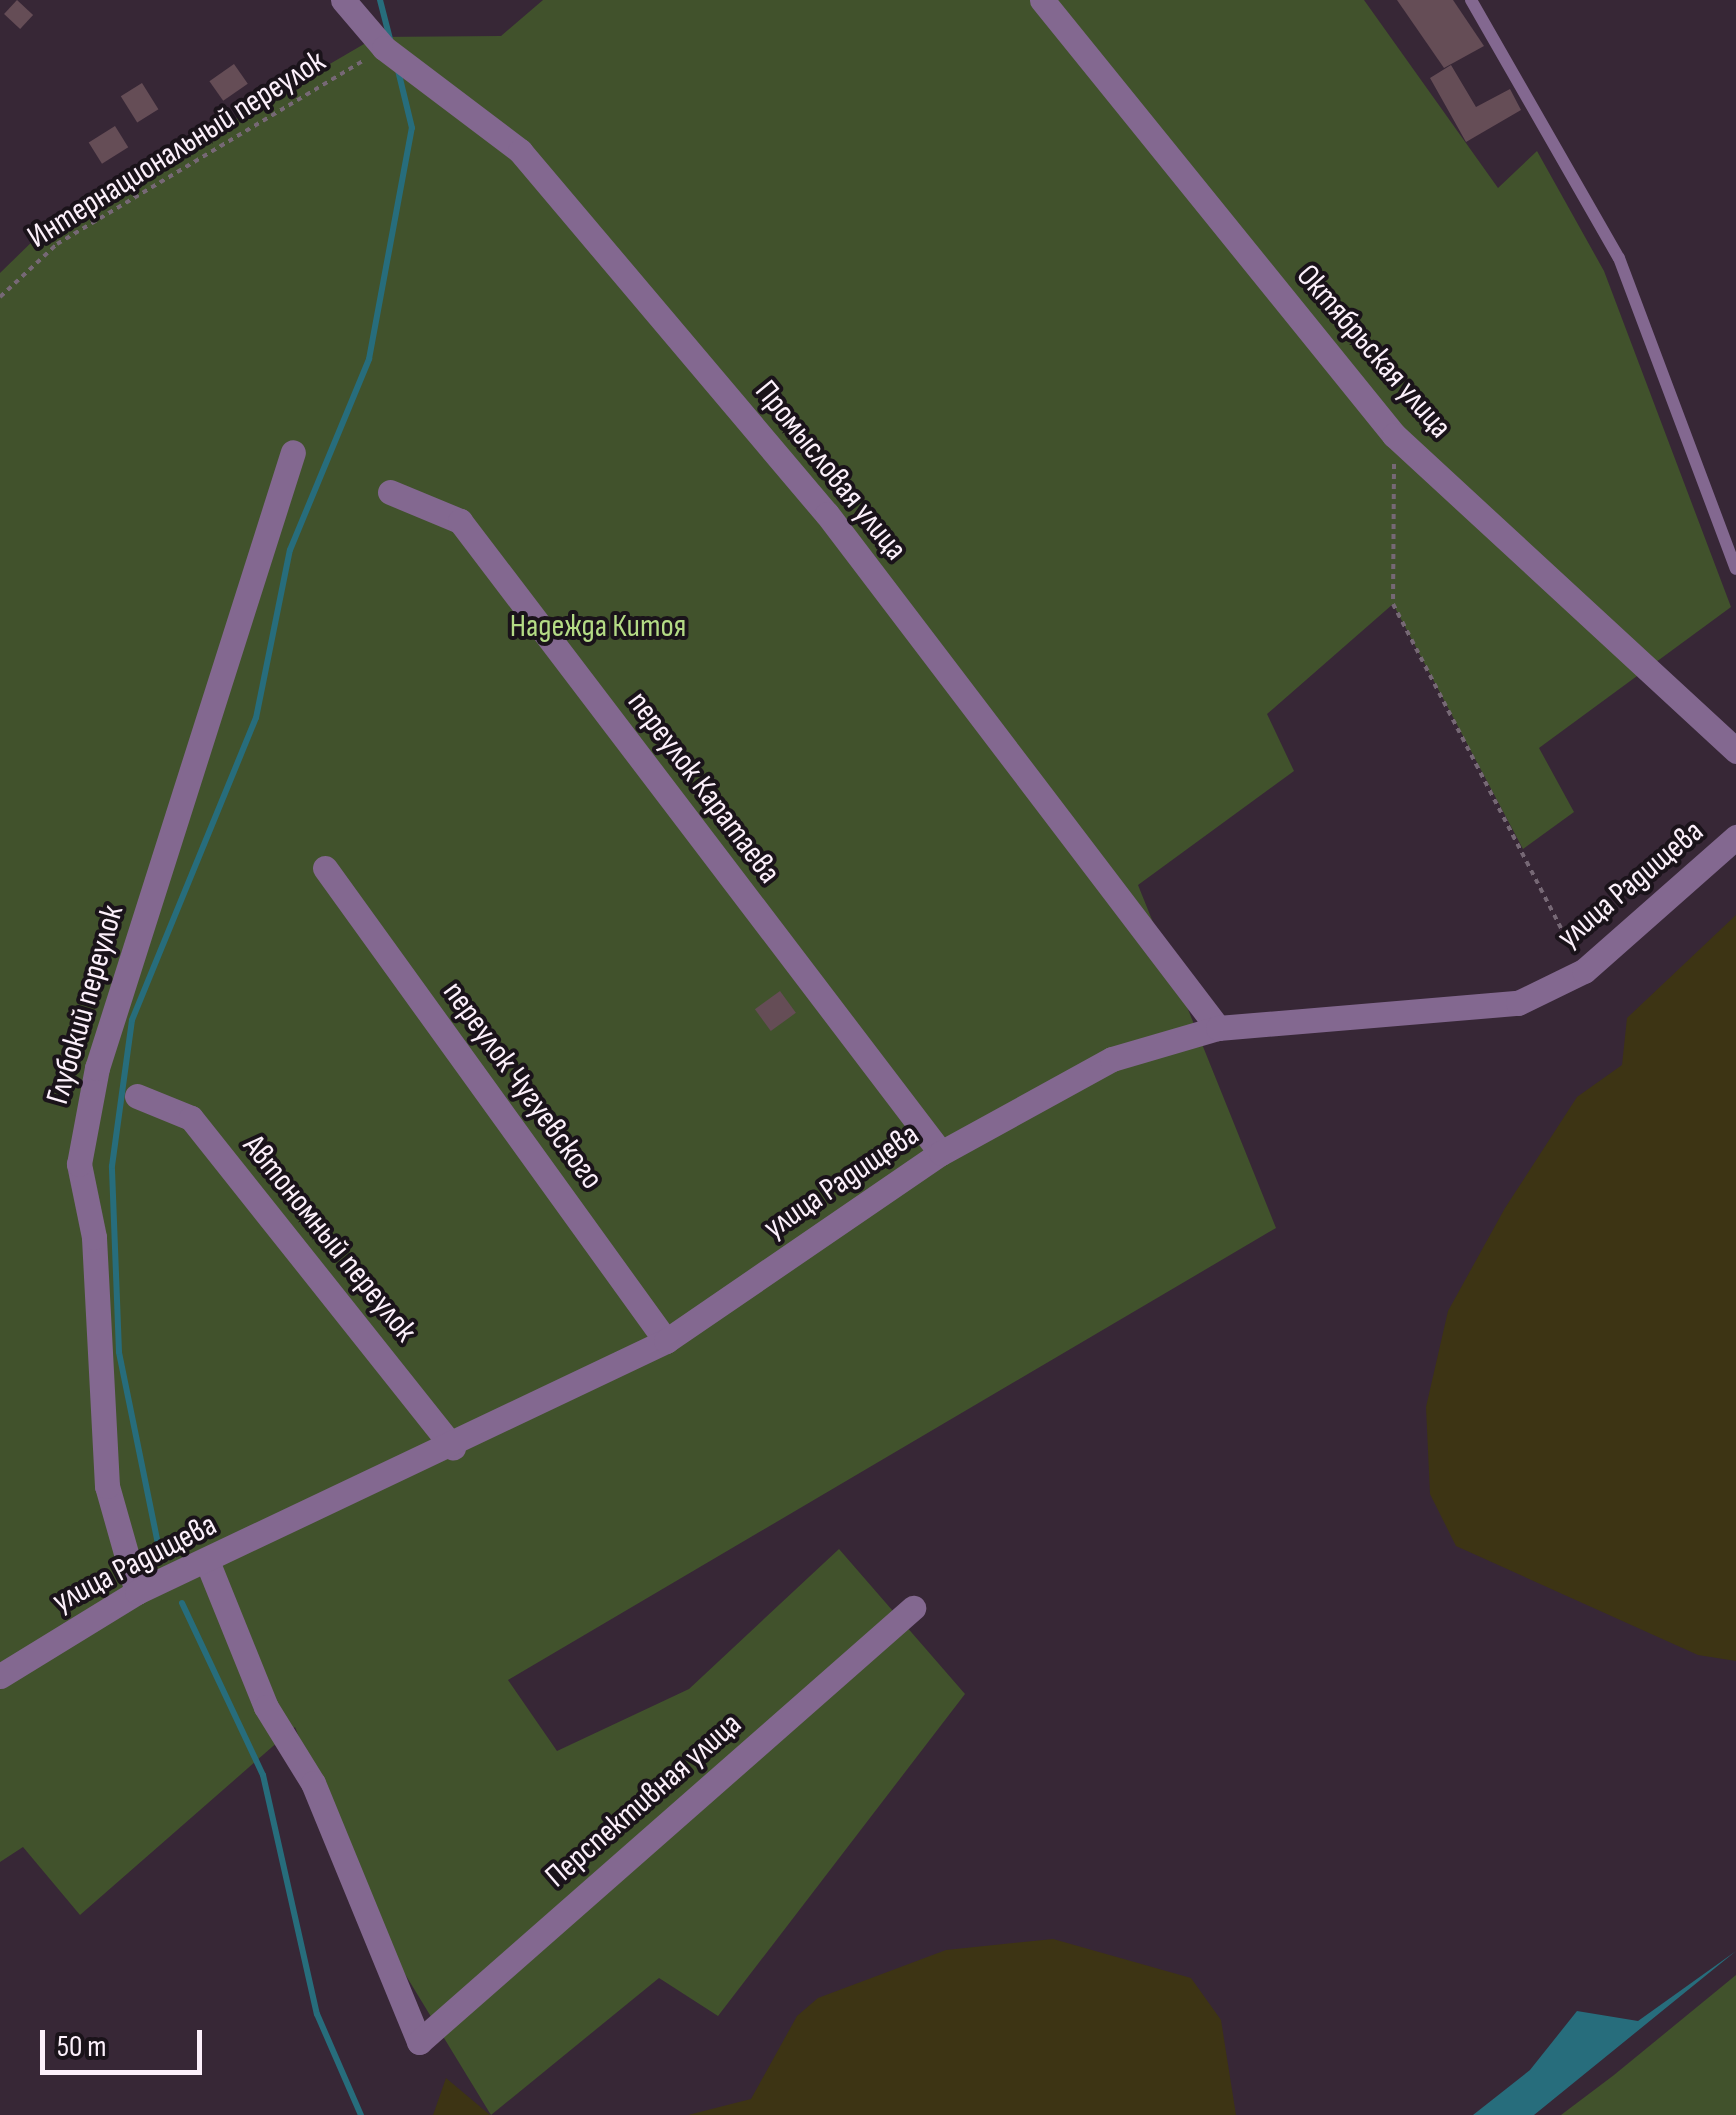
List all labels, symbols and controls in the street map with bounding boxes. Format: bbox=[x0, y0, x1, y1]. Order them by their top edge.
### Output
street label: Интернациональный переулок bbox=[21, 43, 333, 257]
street label: Октябрьская улица bbox=[1287, 258, 1459, 446]
street label: Промысловая улица bbox=[746, 374, 914, 568]
park label: Надежда Китоя bbox=[510, 608, 686, 646]
street label: переулок Каратаева bbox=[618, 685, 788, 891]
street label: улица Радищева bbox=[1550, 813, 1712, 957]
street label: Глубокий переулок bbox=[39, 901, 133, 1109]
street label: переулок Чугуевского bbox=[434, 975, 610, 1197]
street label: улица Радищева bbox=[757, 1116, 927, 1248]
street label: Автономный переулок bbox=[234, 1128, 424, 1350]
street label: улица Радищева bbox=[47, 1506, 223, 1622]
street label: Перспективная улица bbox=[538, 1706, 750, 1896]
scale bar bbox=[45, 2010, 208, 2072]
text: 50 m bbox=[57, 2029, 106, 2065]

